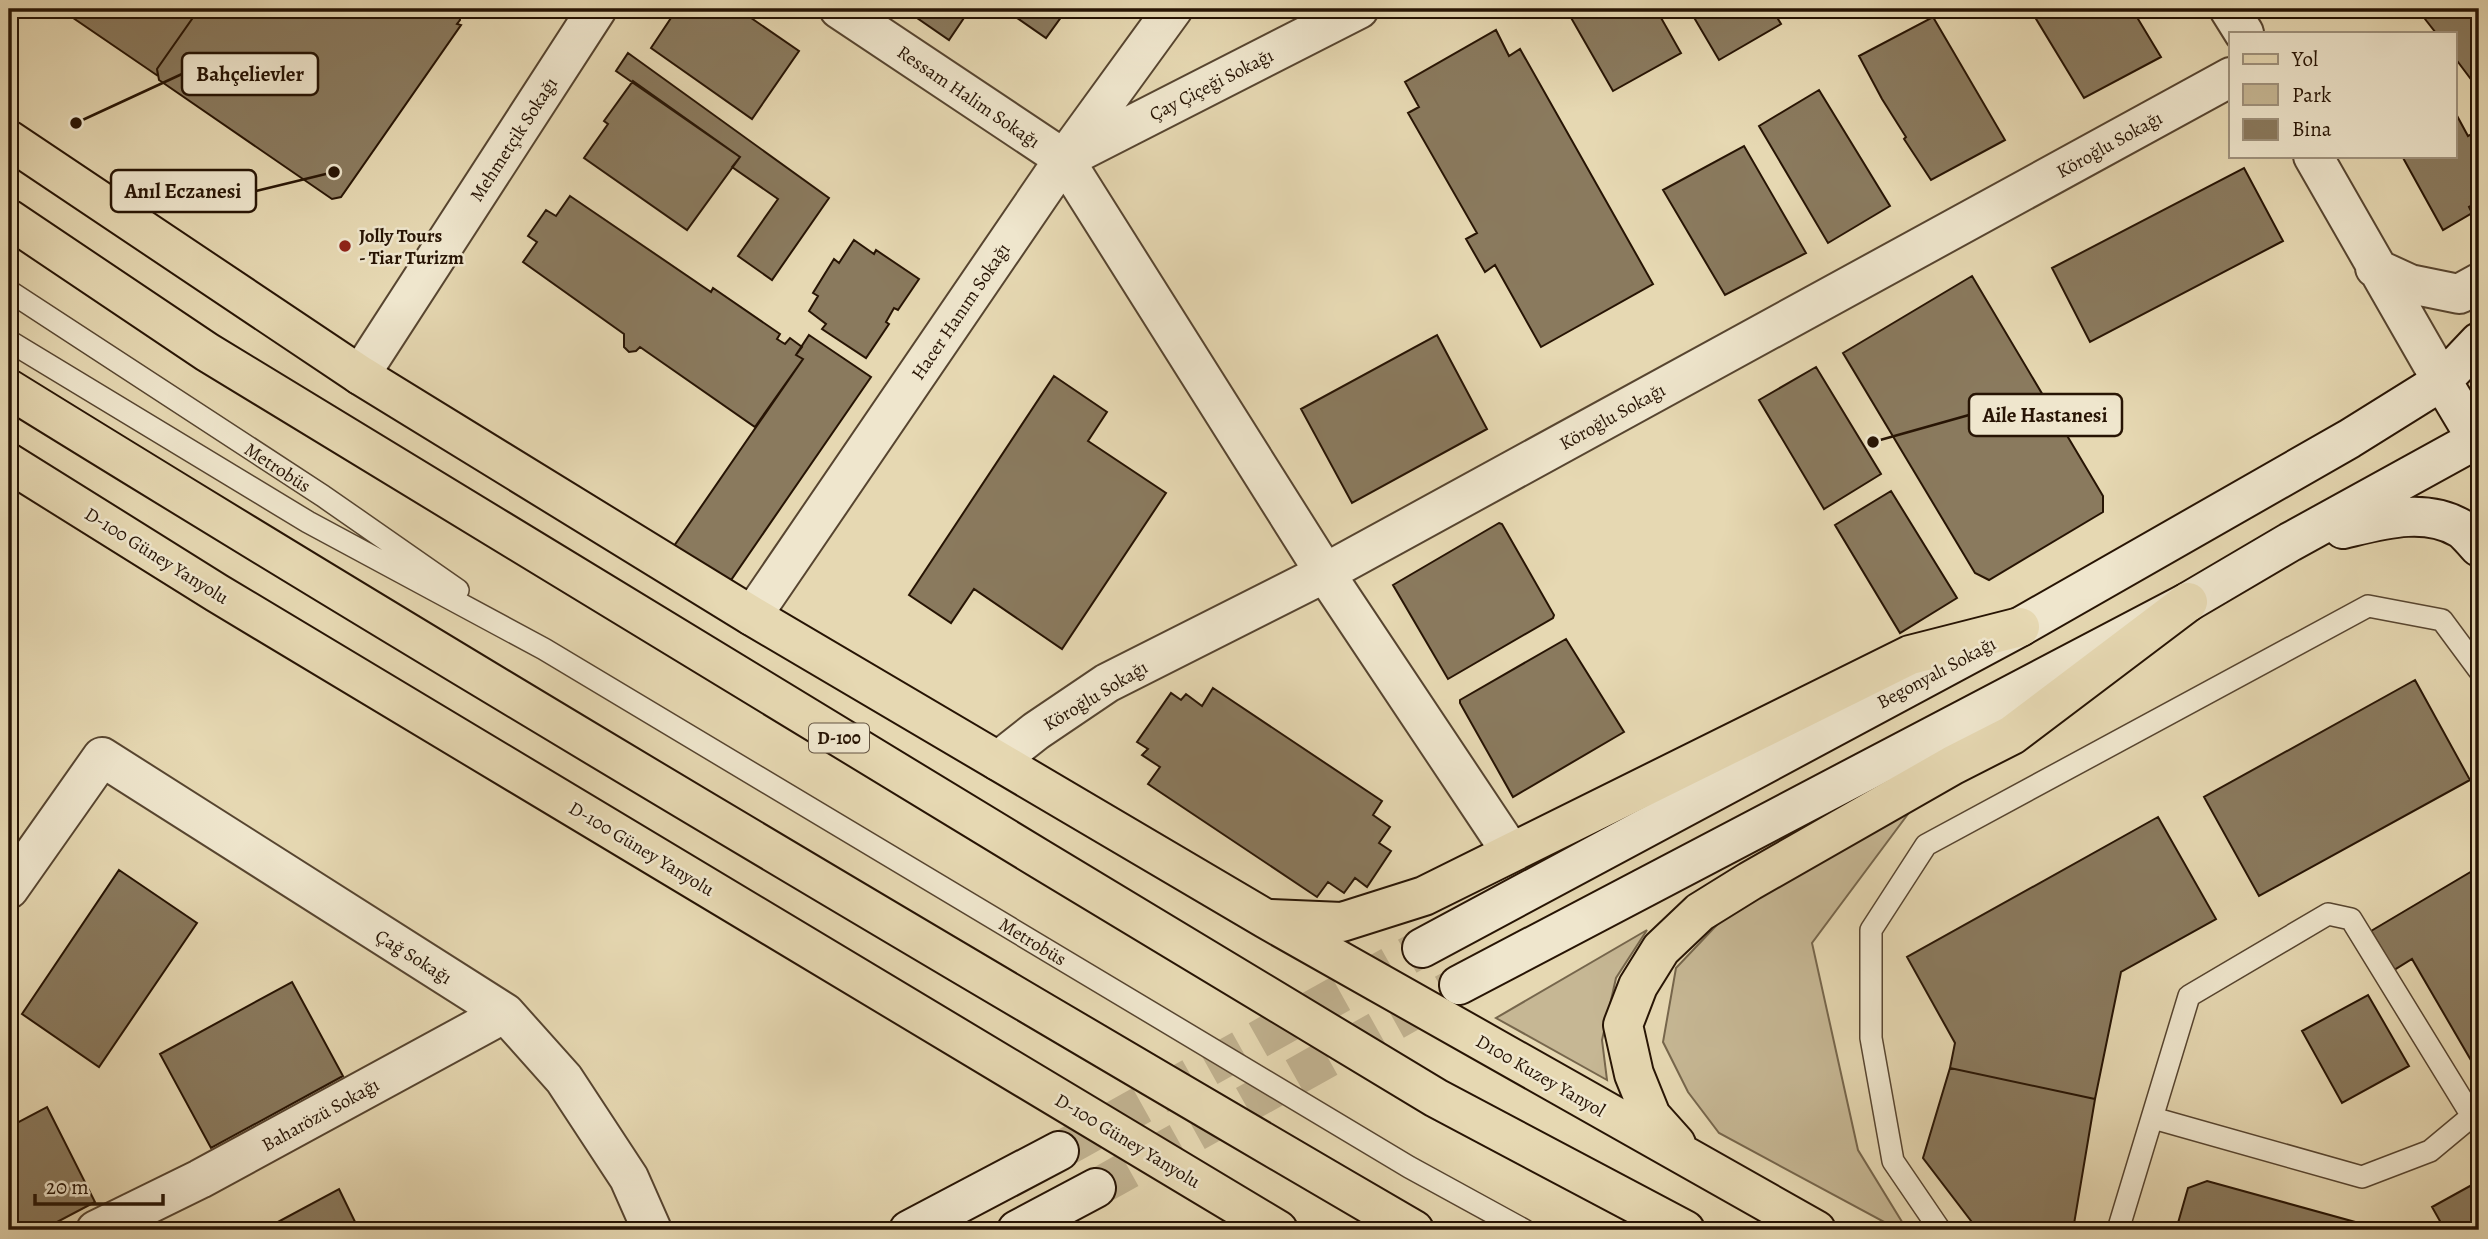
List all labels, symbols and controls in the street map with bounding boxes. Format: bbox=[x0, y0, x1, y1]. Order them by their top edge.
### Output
legend bbox=[2229, 32, 2456, 158]
street label: Ressam Halim Sokağı bbox=[892, 39, 1045, 154]
street label: Çay Çiçeği Sokağı bbox=[1145, 42, 1278, 127]
text: Yol bbox=[2291, 45, 2318, 73]
callout: Bahçelievler bbox=[182, 53, 318, 95]
text: Bahçelievler bbox=[196, 60, 304, 88]
street label: Mehmetçik Sokağı bbox=[464, 72, 564, 207]
text: Park bbox=[2292, 81, 2332, 109]
street label: Köroğlu Sokağı bbox=[2052, 105, 2167, 185]
text: Bina bbox=[2292, 115, 2332, 143]
callout: Anıl Eczanesi bbox=[111, 170, 256, 212]
text: Anıl Eczanesi bbox=[124, 177, 241, 205]
place label: Jolly Tours - Tiar Turizm bbox=[359, 223, 464, 271]
marker: Jolly Tours - Tiar Turizm bbox=[337, 238, 353, 254]
street label: Hacer Hanım Sokağı bbox=[905, 238, 1016, 385]
street label: Köroğlu Sokağı bbox=[1555, 377, 1670, 457]
callout: Aile Hastanesi bbox=[1969, 394, 2122, 436]
text: Aile Hastanesi bbox=[1981, 401, 2108, 429]
street label: Metrobüs bbox=[239, 437, 316, 499]
street label: D-100 Güney Yanyolu bbox=[79, 501, 234, 611]
street label: Begonyalı Sokağı bbox=[1872, 631, 2001, 715]
street label: Köroğlu Sokağı bbox=[1038, 654, 1153, 737]
road number: D-100 bbox=[809, 724, 869, 752]
street label: D-100 Güney Yanyolu bbox=[564, 795, 720, 903]
street label: Metrobüs bbox=[994, 911, 1071, 972]
street label: Çağ Sokağı bbox=[370, 923, 457, 991]
street label: D100 Kuzey Yanyol bbox=[1471, 1028, 1610, 1124]
street label: Baharözü Sokağı bbox=[257, 1072, 384, 1158]
street label: D-100 Güney Yanyolu bbox=[1050, 1087, 1206, 1195]
scale bar bbox=[35, 1162, 163, 1206]
text: 20 m bbox=[46, 1173, 89, 1201]

